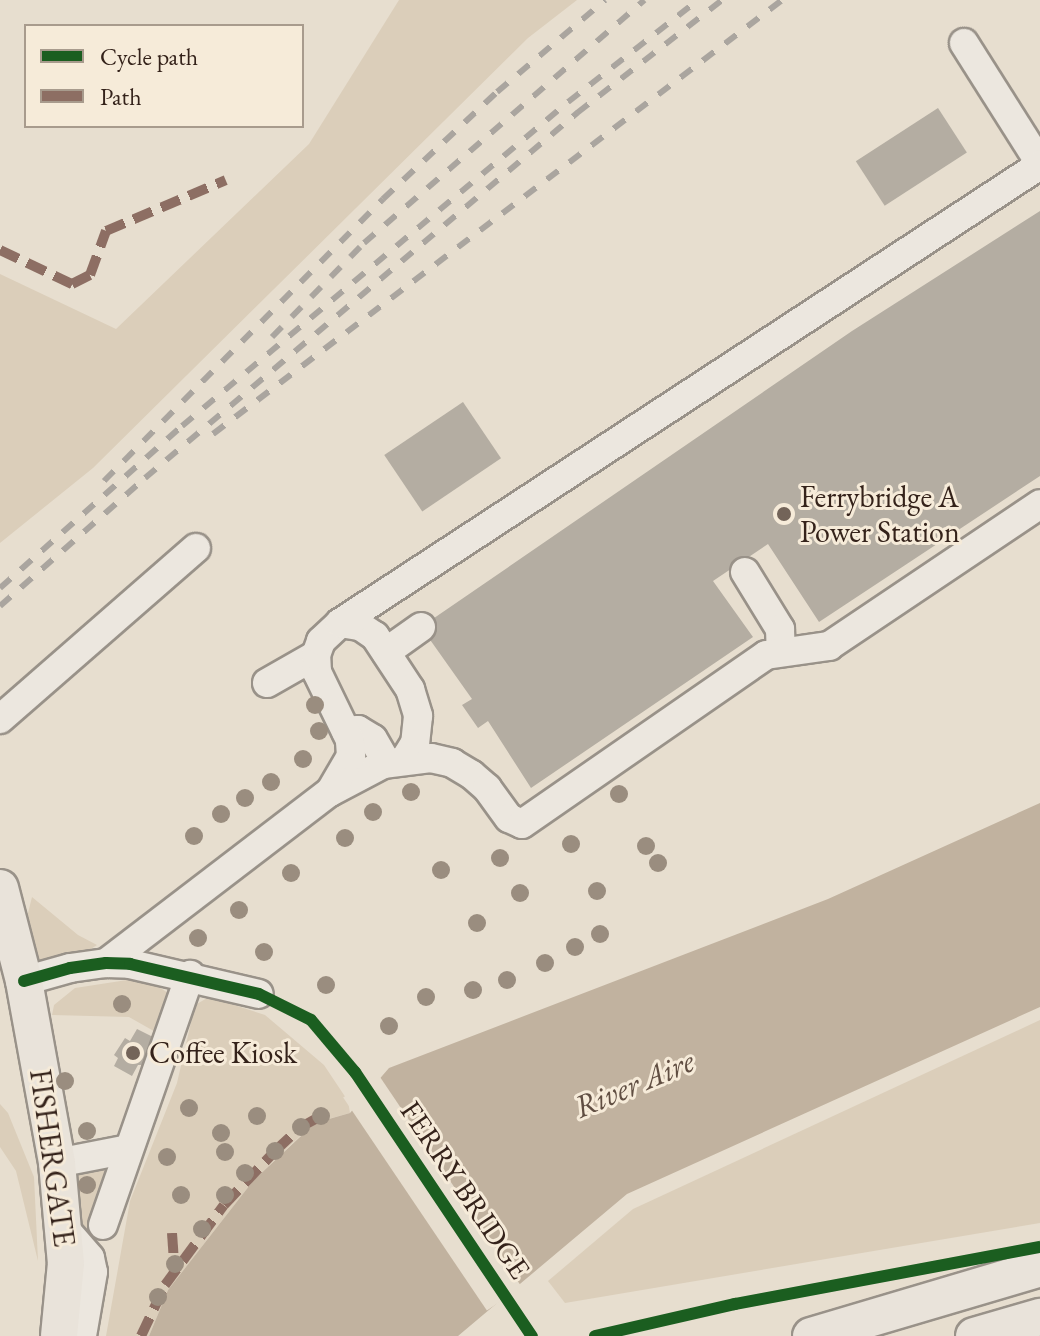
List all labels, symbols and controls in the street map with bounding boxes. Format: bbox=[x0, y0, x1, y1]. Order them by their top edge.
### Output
legend bbox=[24, 24, 304, 128]
text: Cycle path bbox=[100, 41, 198, 72]
text: Path bbox=[100, 81, 142, 112]
place label: Ferrybridge A Power Station bbox=[800, 479, 960, 550]
marker: Ferrybridge A Power Station bbox=[775, 505, 793, 523]
place label: Coffee Kiosk bbox=[149, 1035, 297, 1071]
water label: River Aire bbox=[568, 1042, 700, 1126]
marker: Coffee Kiosk bbox=[124, 1044, 142, 1062]
street label: FISHERGATE bbox=[22, 1067, 82, 1249]
street label: FERRY BRIDGE bbox=[392, 1094, 538, 1286]

